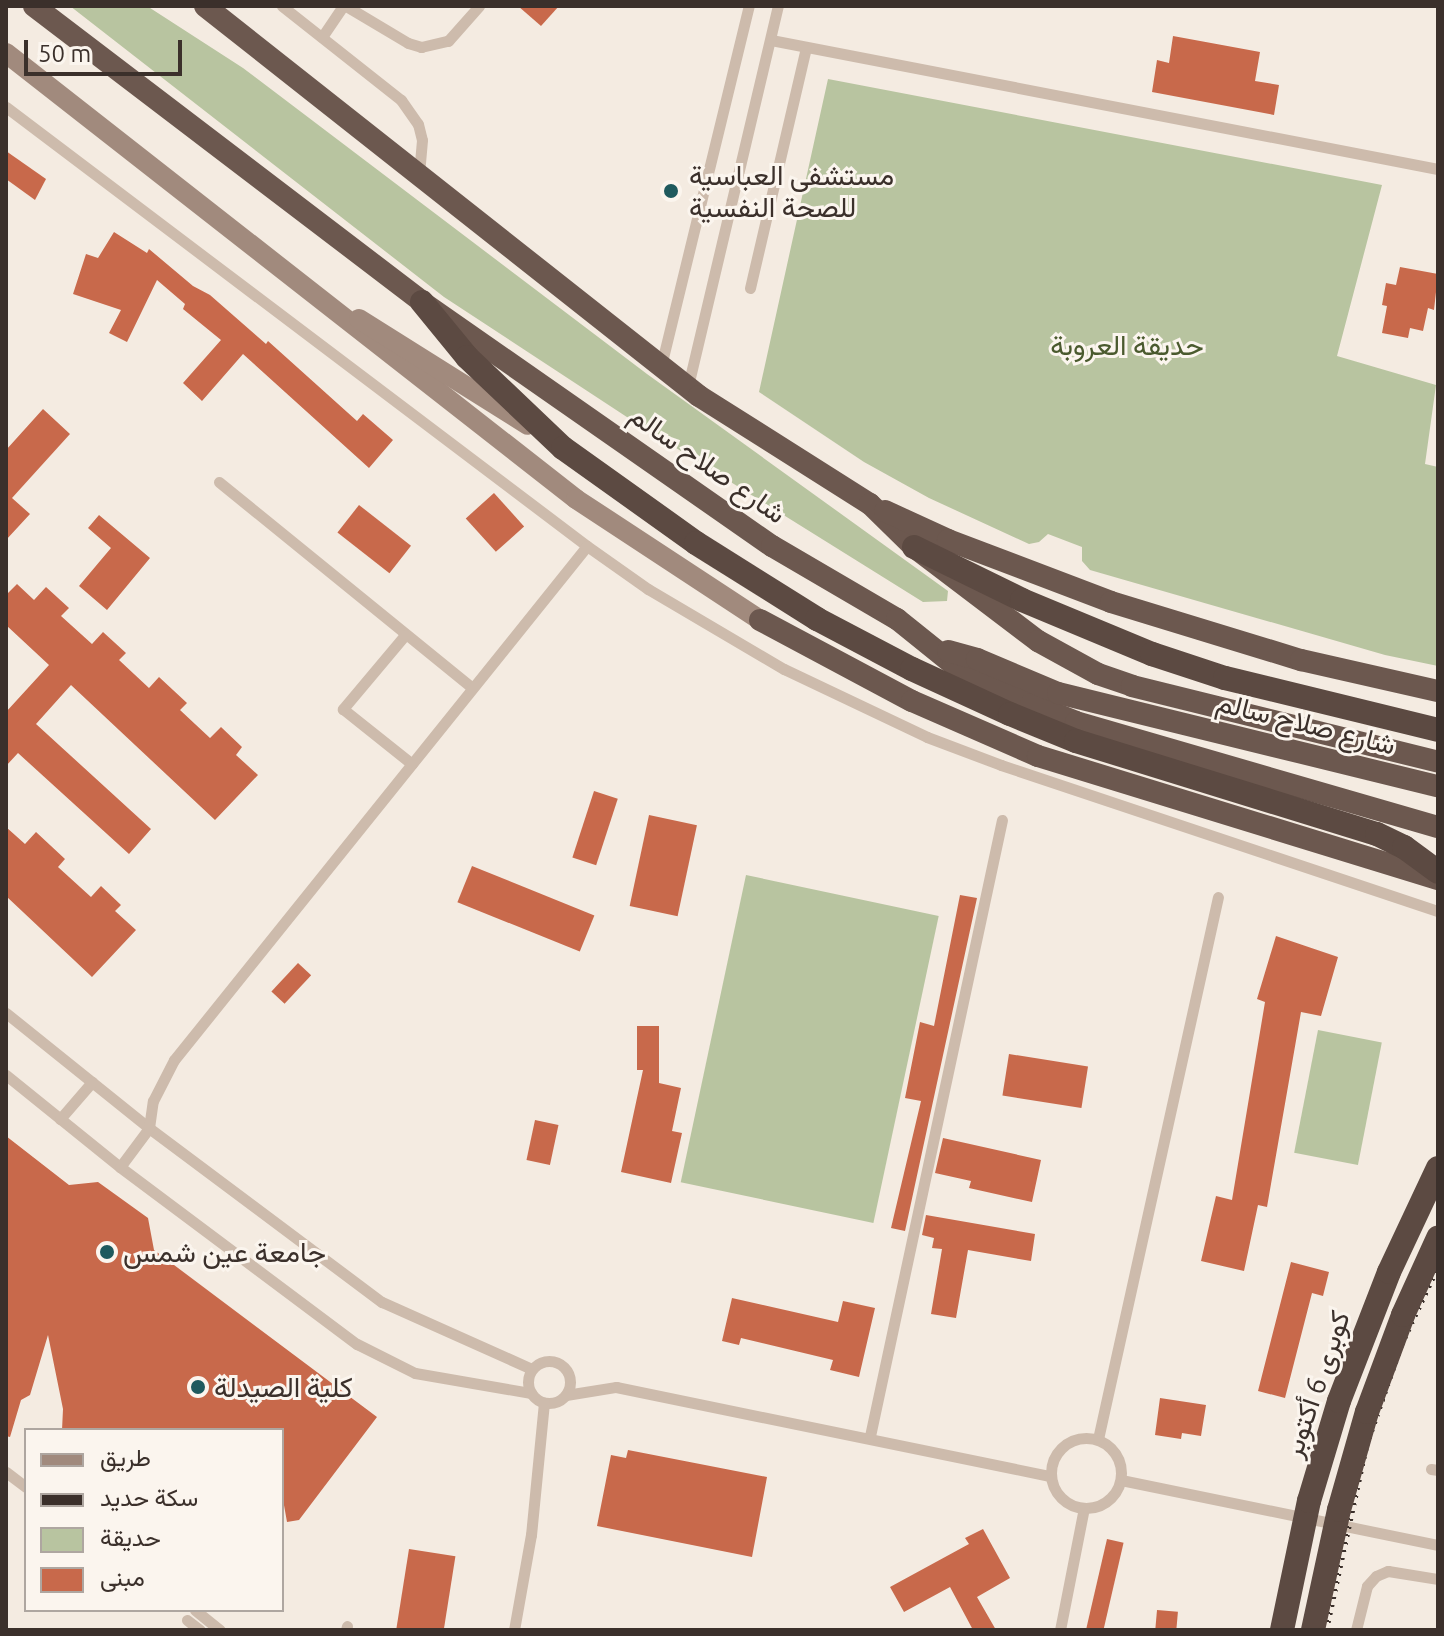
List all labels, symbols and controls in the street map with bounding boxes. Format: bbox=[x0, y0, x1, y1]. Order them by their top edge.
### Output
scale bar bbox=[28, 24, 186, 74]
text: 50 m bbox=[38, 40, 91, 67]
place label: مستشفى العباسية للصحة النفسية bbox=[689, 158, 894, 224]
marker: مستشفى العباسية للصحة النفسية bbox=[660, 180, 682, 202]
park label: حديقة العروبة bbox=[1050, 328, 1204, 362]
street label: شارع صلاح سالم bbox=[623, 398, 793, 530]
street label: شارع صلاح سالم bbox=[1213, 685, 1399, 761]
place label: جامعة عين شمس bbox=[123, 1235, 326, 1269]
marker: جامعة عين شمس bbox=[98, 1243, 116, 1261]
street label: كوبرى 6 أكتوبر bbox=[1275, 1306, 1357, 1462]
place label: كلية الصيدلة bbox=[214, 1370, 353, 1404]
marker: كلية الصيدلة bbox=[189, 1378, 207, 1396]
legend bbox=[24, 1428, 284, 1612]
text: طريق bbox=[100, 1444, 151, 1471]
text: سكة حديد bbox=[100, 1484, 198, 1511]
text: حديقة bbox=[100, 1524, 161, 1551]
text: مبنى bbox=[100, 1564, 145, 1591]

